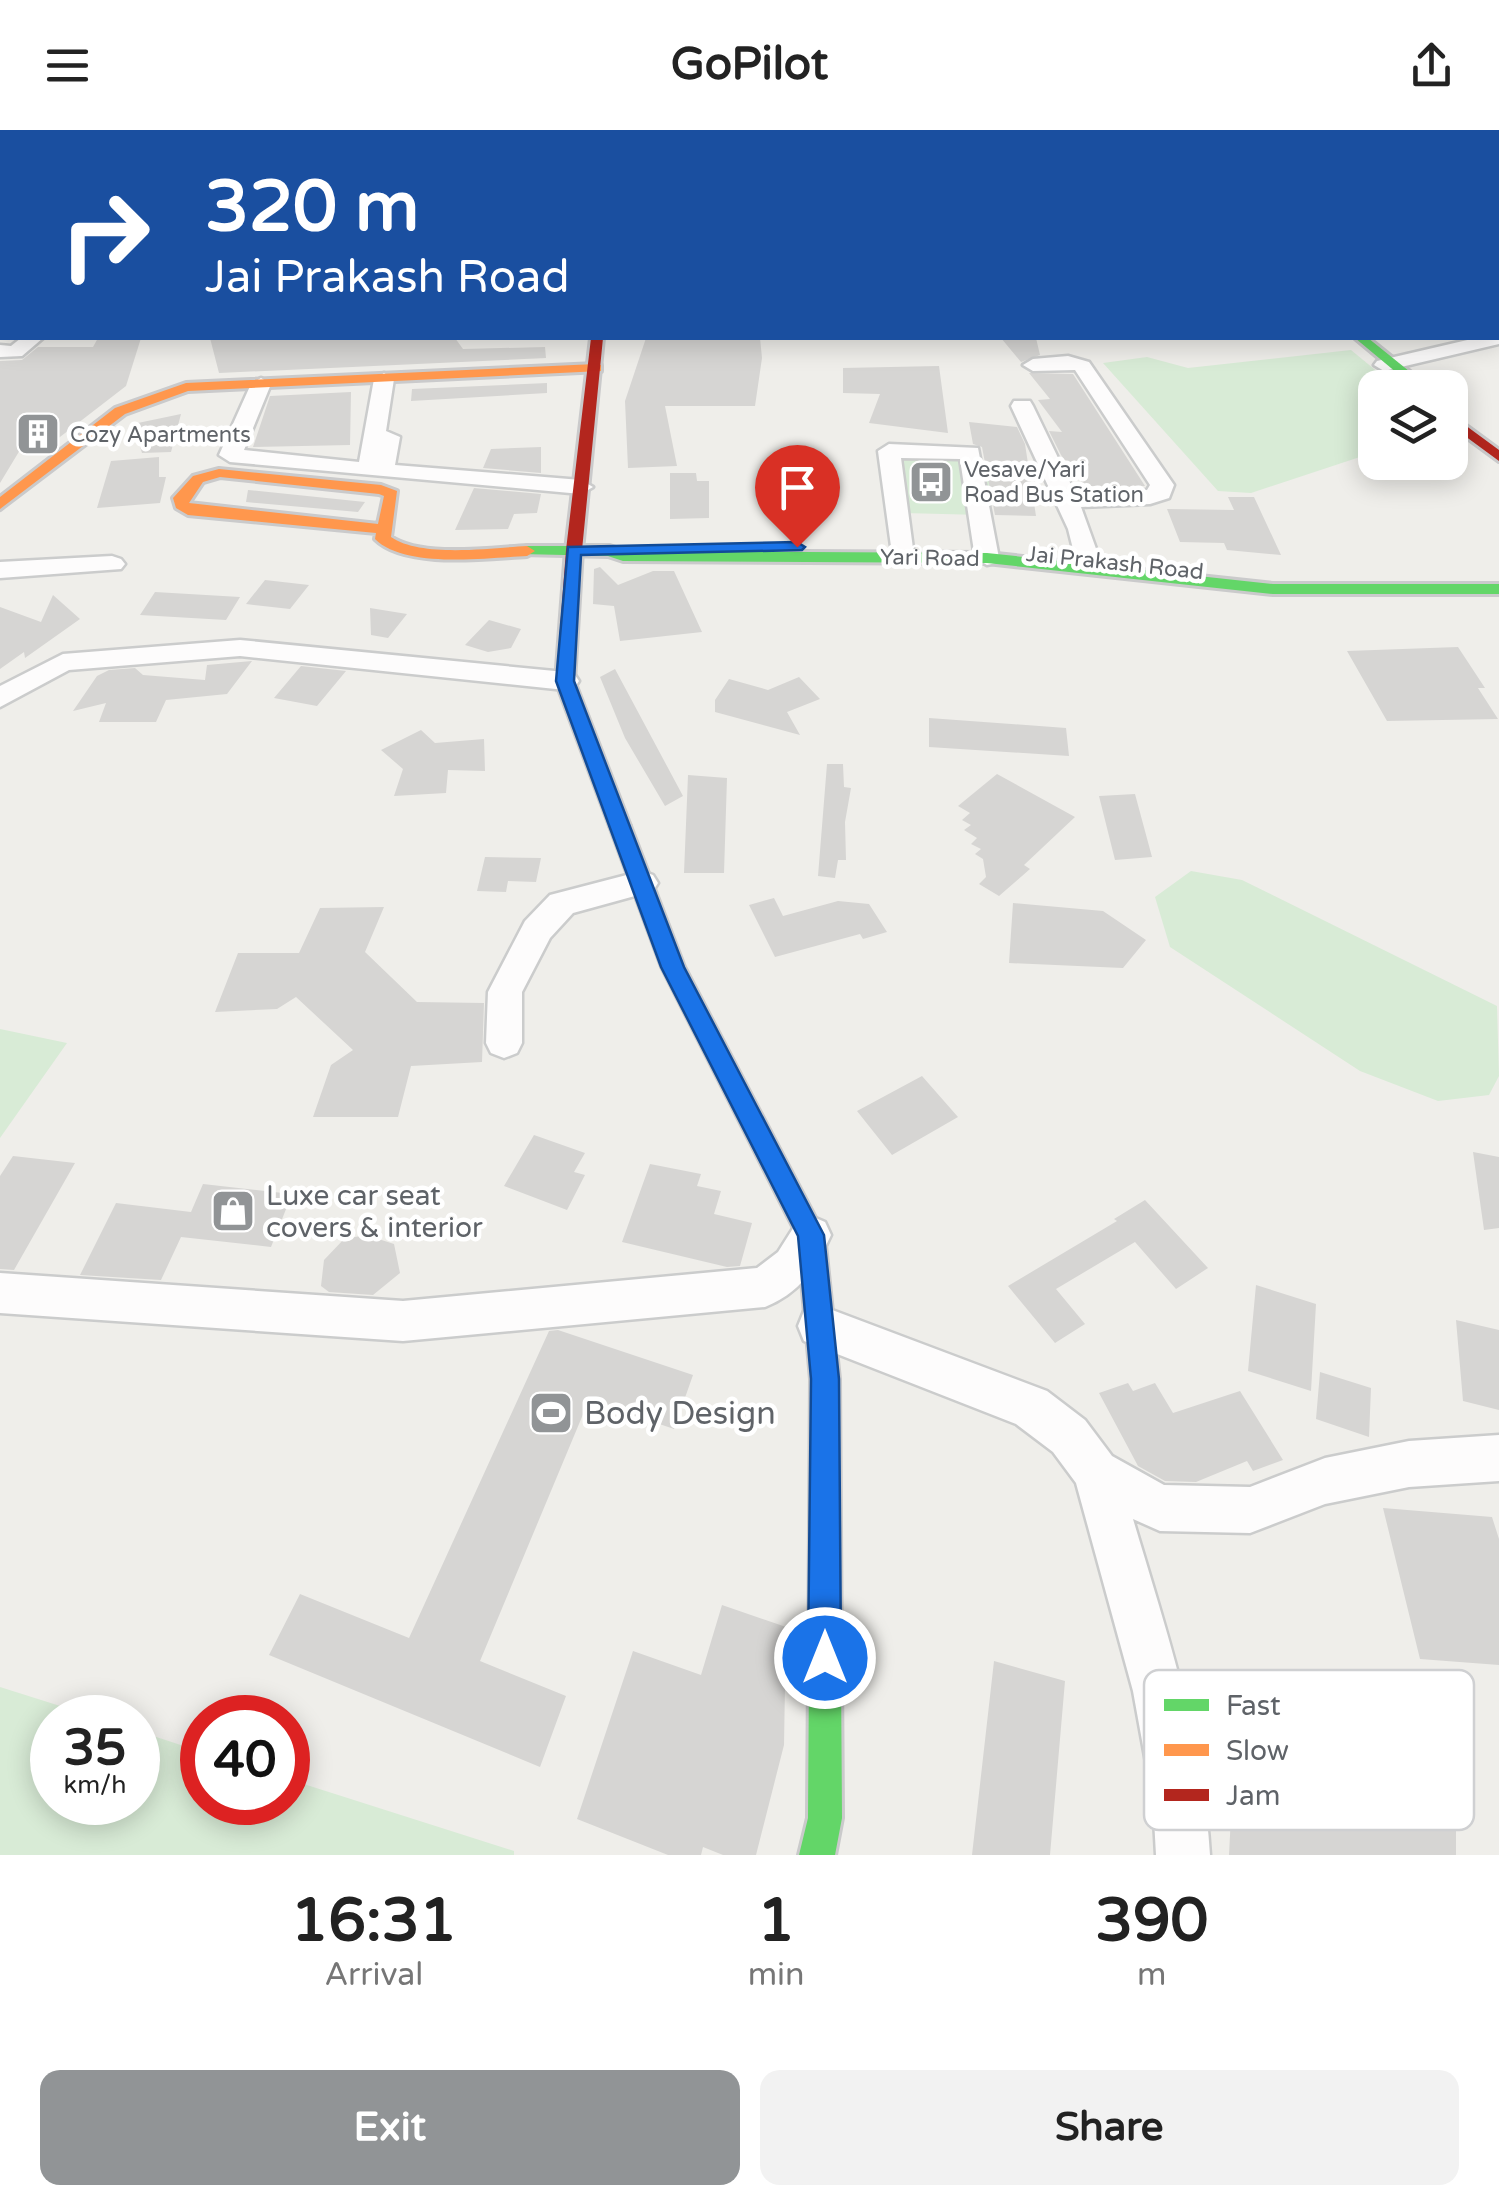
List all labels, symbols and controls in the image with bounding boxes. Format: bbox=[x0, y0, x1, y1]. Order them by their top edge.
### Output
icon: menu bbox=[40, 38, 95, 93]
text: GoPilot bbox=[671, 38, 828, 92]
icon: share bbox=[1404, 38, 1459, 93]
text: 320 m bbox=[205, 166, 419, 250]
icon: right bbox=[40, 170, 170, 300]
text: Jai Prakash Road bbox=[205, 251, 570, 305]
map controls bbox=[1358, 370, 1468, 480]
button: layers bbox=[1358, 370, 1468, 480]
building icon: Cozy Apartments bbox=[15, 411, 61, 457]
place label: Cozy Apartments bbox=[70, 422, 251, 448]
pin bbox=[755, 445, 840, 548]
place label: Vesave/Yari Road Bus Station bbox=[964, 457, 1144, 508]
bus stop icon: Vesave/Yari Road Bus Station bbox=[908, 459, 954, 505]
icon: arrive bbox=[770, 460, 825, 515]
street label: Jai Prakash Road bbox=[1025, 541, 1205, 585]
street label: Yari Road bbox=[880, 544, 980, 572]
place label: Luxe car seat covers & interior bbox=[266, 1179, 483, 1245]
shop icon: Luxe car seat covers & interior bbox=[210, 1188, 256, 1234]
sports icon: Body Design bbox=[528, 1390, 574, 1436]
place label: Body Design bbox=[584, 1395, 776, 1433]
position arrow bbox=[773, 1606, 877, 1710]
legend bbox=[1144, 1670, 1474, 1830]
text: Fast bbox=[1226, 1689, 1281, 1723]
speed limit sign: 40 bbox=[180, 1695, 310, 1825]
text: 35 bbox=[64, 1718, 126, 1778]
text: Slow bbox=[1226, 1734, 1289, 1768]
text: km/h bbox=[64, 1770, 126, 1800]
text: Jam bbox=[1226, 1779, 1281, 1813]
text: 16:31 bbox=[291, 1885, 457, 1957]
text: 1 bbox=[757, 1885, 795, 1957]
text: 390 bbox=[1095, 1885, 1208, 1957]
text: Arrival bbox=[324, 1956, 423, 1994]
text: min bbox=[748, 1956, 805, 1994]
text: m bbox=[1137, 1956, 1166, 1994]
button: Exit bbox=[40, 2070, 740, 2185]
button: Share bbox=[760, 2070, 1459, 2185]

